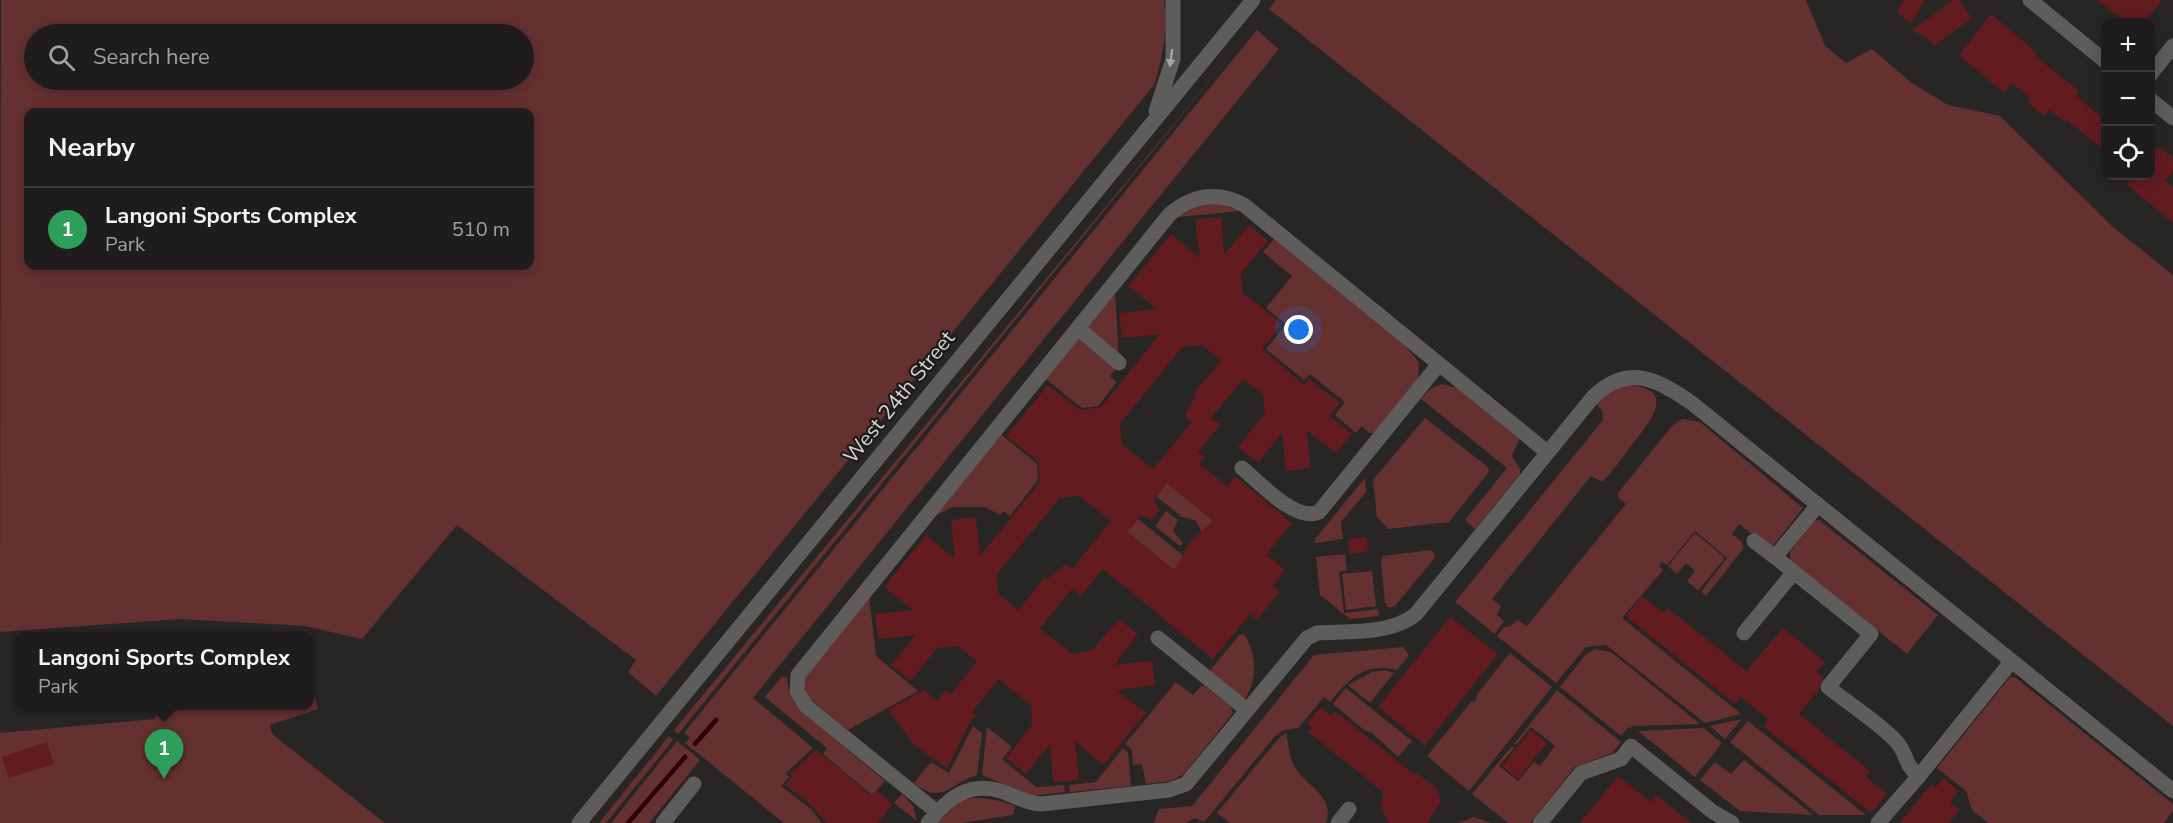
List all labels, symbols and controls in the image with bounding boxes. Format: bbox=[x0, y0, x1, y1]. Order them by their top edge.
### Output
map controls bbox=[2101, 18, 2155, 180]
button: + bbox=[2101, 18, 2155, 72]
search box bbox=[24, 24, 534, 90]
icon: search bbox=[45, 41, 78, 74]
text: Search here bbox=[93, 42, 210, 72]
one-way arrow bbox=[1167, 49, 1176, 68]
button: − bbox=[2101, 72, 2155, 126]
button: locate bbox=[2101, 126, 2155, 180]
text: Nearby bbox=[48, 130, 135, 165]
text: Langoni Sports Complex bbox=[105, 201, 357, 231]
text: 1 bbox=[62, 216, 74, 243]
text: 510 m bbox=[452, 216, 510, 243]
text: Park bbox=[105, 231, 145, 258]
your location bbox=[1284, 315, 1313, 344]
street label: West 24th Street bbox=[837, 324, 962, 469]
popup bbox=[14, 632, 314, 710]
text: Langoni Sports Complex bbox=[38, 643, 290, 673]
text: Park bbox=[38, 673, 78, 700]
pin: 1 bbox=[144, 730, 184, 779]

